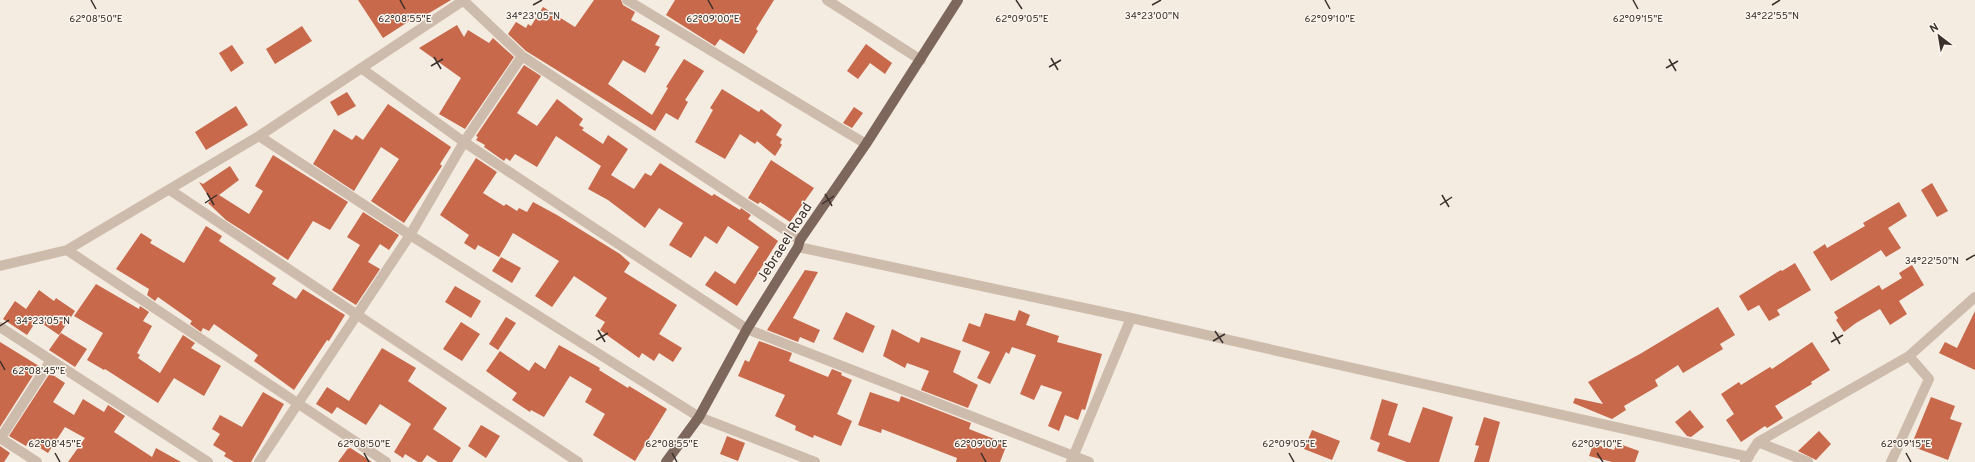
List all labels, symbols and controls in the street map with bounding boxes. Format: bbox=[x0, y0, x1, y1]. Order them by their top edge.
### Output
text: 34°23'05"N bbox=[506, 10, 560, 23]
text: 34°23'00"N bbox=[1125, 10, 1179, 23]
text: 34°22'55"N bbox=[1745, 10, 1799, 23]
text: 62°08'50"E bbox=[69, 13, 123, 26]
text: 62°08'55"E bbox=[378, 13, 432, 26]
text: 62°09'00"E bbox=[686, 13, 740, 26]
text: 62°09'05"E bbox=[995, 13, 1049, 26]
text: 62°09'10"E bbox=[1305, 13, 1355, 26]
text: 62°09'15"E bbox=[1613, 13, 1663, 26]
north arrow bbox=[1919, 16, 1959, 56]
text: N bbox=[1927, 20, 1941, 36]
street label: Jebraeel Road bbox=[754, 200, 816, 286]
text: 34°22'50"N bbox=[1905, 255, 1959, 268]
text: 34°23'05"N bbox=[16, 315, 70, 328]
text: 62°08'45"E bbox=[12, 365, 66, 378]
text: 62°08'45"E bbox=[28, 438, 82, 451]
text: 62°08'50"E bbox=[337, 438, 391, 451]
text: 62°08'55"E bbox=[645, 438, 699, 451]
text: 62°09'00"E bbox=[954, 438, 1008, 451]
text: 62°09'05"E bbox=[1262, 438, 1316, 451]
text: 62°09'10"E bbox=[1572, 438, 1622, 451]
text: 62°09'15"E bbox=[1881, 438, 1931, 451]

